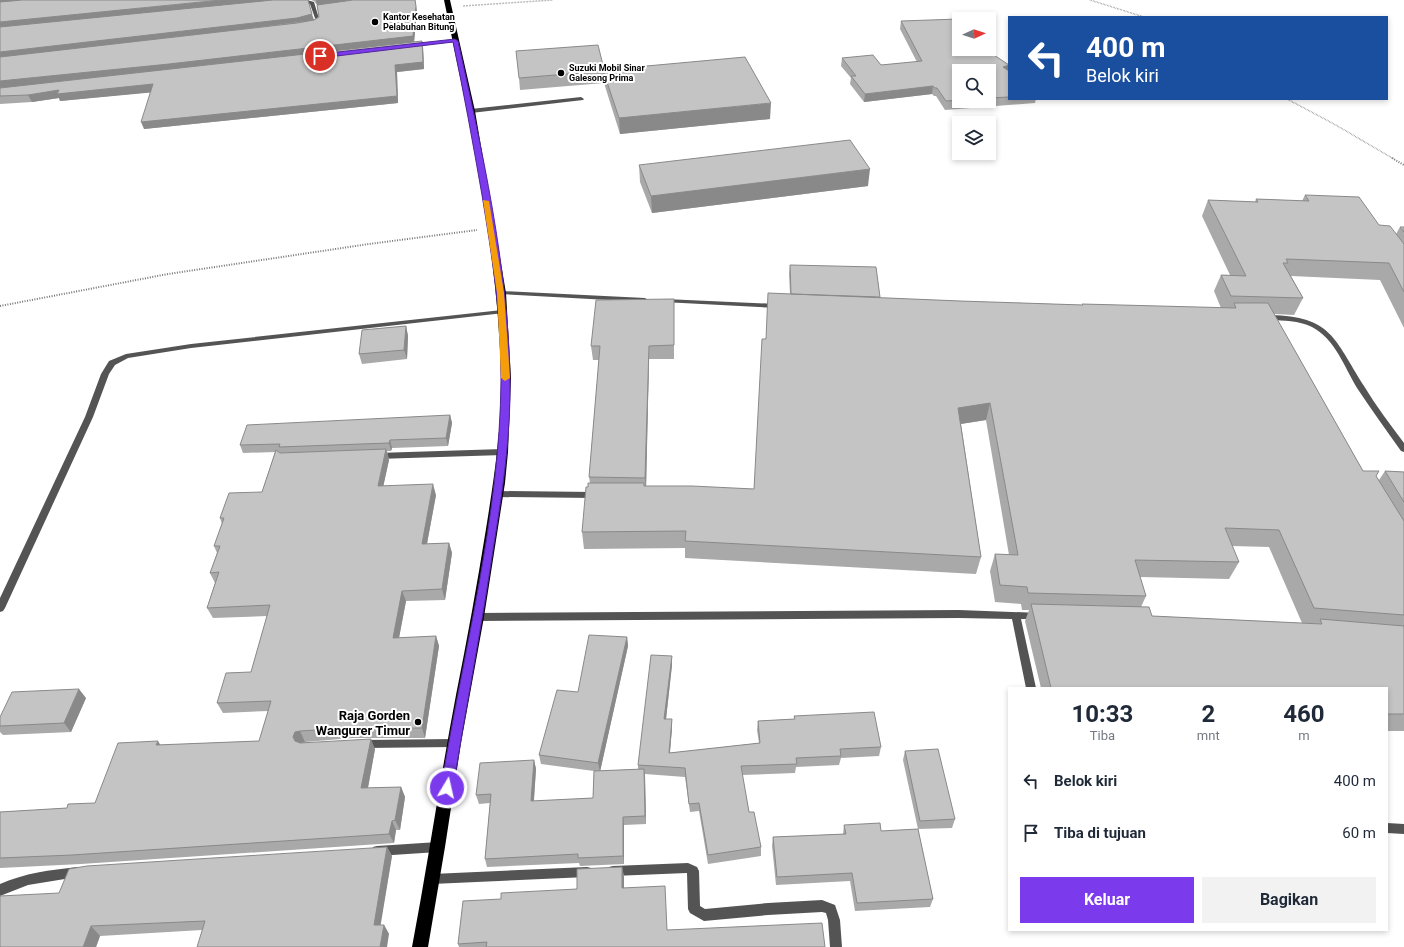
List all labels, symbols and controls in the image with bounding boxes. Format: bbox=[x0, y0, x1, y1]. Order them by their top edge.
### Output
place label: Kantor Kesehatan Pelabuhan Bitung bbox=[383, 12, 455, 32]
north arrow bbox=[952, 12, 996, 56]
map controls bbox=[952, 12, 996, 160]
marker: Kantor Kesehatan Pelabuhan Bitung bbox=[370, 17, 380, 27]
text: 400 m bbox=[1086, 31, 1165, 64]
icon: left bbox=[1020, 32, 1072, 84]
pin bbox=[303, 39, 337, 73]
icon: arrive bbox=[309, 45, 331, 67]
place label: Suzuki Mobil Sinar Galesong Prima bbox=[569, 63, 645, 83]
button: search bbox=[952, 64, 996, 108]
text: Belok kiri bbox=[1086, 65, 1159, 86]
marker: Suzuki Mobil Sinar Galesong Prima bbox=[556, 68, 566, 78]
button: layers bbox=[952, 116, 996, 160]
text: 10:33 bbox=[1072, 700, 1133, 728]
text: 2 bbox=[1201, 700, 1215, 728]
text: 460 bbox=[1283, 700, 1325, 728]
place label: Raja Gorden Wangurer Timur bbox=[316, 708, 410, 738]
marker: Raja Gorden Wangurer Timur bbox=[413, 717, 423, 727]
text: Tiba bbox=[1090, 728, 1115, 743]
text: mnt bbox=[1197, 728, 1220, 743]
text: m bbox=[1298, 728, 1310, 743]
position arrow bbox=[426, 767, 468, 809]
icon: left bbox=[1020, 770, 1042, 792]
text: Belok kiri bbox=[1054, 772, 1117, 790]
text: 400 m bbox=[1334, 772, 1376, 790]
icon: arrive bbox=[1020, 822, 1042, 844]
text: Tiba di tujuan bbox=[1054, 824, 1146, 842]
text: 60 m bbox=[1342, 824, 1376, 842]
button: Keluar bbox=[1020, 877, 1194, 923]
button: Bagikan bbox=[1202, 877, 1376, 923]

